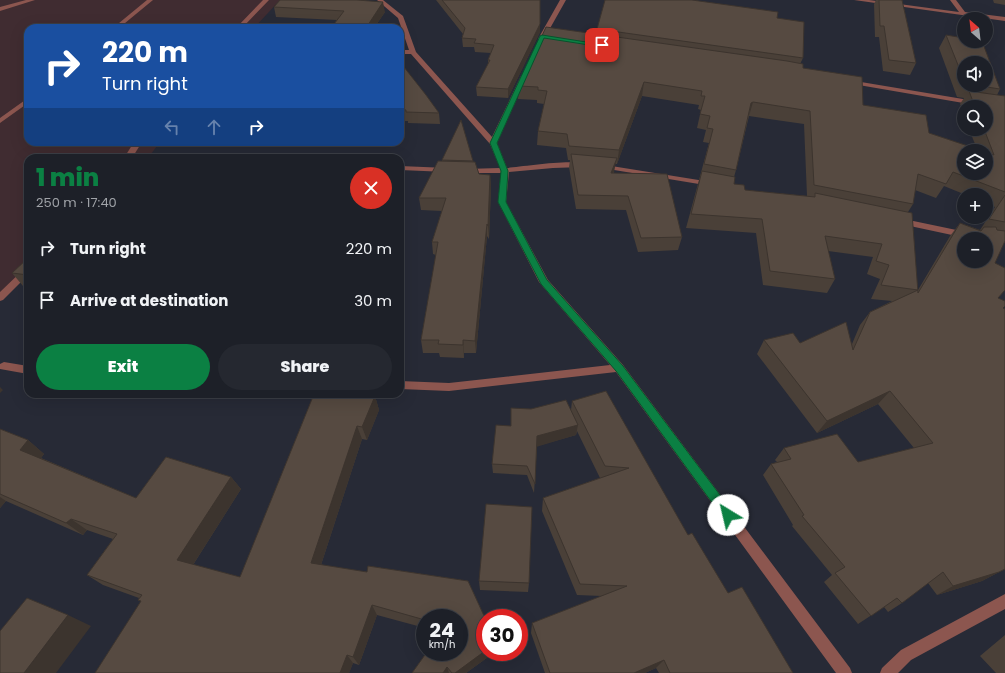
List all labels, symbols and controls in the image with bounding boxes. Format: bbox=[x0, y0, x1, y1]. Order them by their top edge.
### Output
north arrow bbox=[957, 12, 993, 48]
map controls bbox=[957, 12, 993, 268]
pin bbox=[585, 28, 619, 62]
text: 220 m bbox=[102, 33, 188, 72]
icon: arrive bbox=[591, 34, 613, 56]
icon: right bbox=[36, 40, 88, 92]
button: sound bbox=[957, 56, 993, 92]
text: Turn right bbox=[102, 71, 188, 96]
button: search bbox=[957, 100, 993, 136]
icon: left bbox=[161, 116, 183, 138]
icon: ahead bbox=[203, 116, 225, 138]
icon: right bbox=[245, 116, 267, 138]
button: layers bbox=[957, 144, 993, 180]
text: 1 min bbox=[36, 161, 99, 194]
button: close bbox=[350, 167, 392, 209]
button: + bbox=[957, 188, 993, 224]
text: 250 m · 17:40 bbox=[36, 193, 117, 212]
button: − bbox=[957, 232, 993, 268]
icon: right bbox=[36, 237, 58, 259]
text: Turn right bbox=[70, 238, 146, 259]
text: 220 m bbox=[346, 238, 392, 259]
icon: arrive bbox=[36, 289, 58, 311]
text: Arrive at destination bbox=[70, 290, 228, 311]
text: 30 m bbox=[354, 290, 392, 311]
button: Exit bbox=[36, 344, 210, 390]
button: Share bbox=[218, 344, 392, 390]
position arrow bbox=[707, 494, 749, 536]
speed limit sign: 30 bbox=[476, 609, 528, 661]
text: 24 bbox=[430, 616, 454, 644]
text: km/h bbox=[429, 637, 455, 652]

